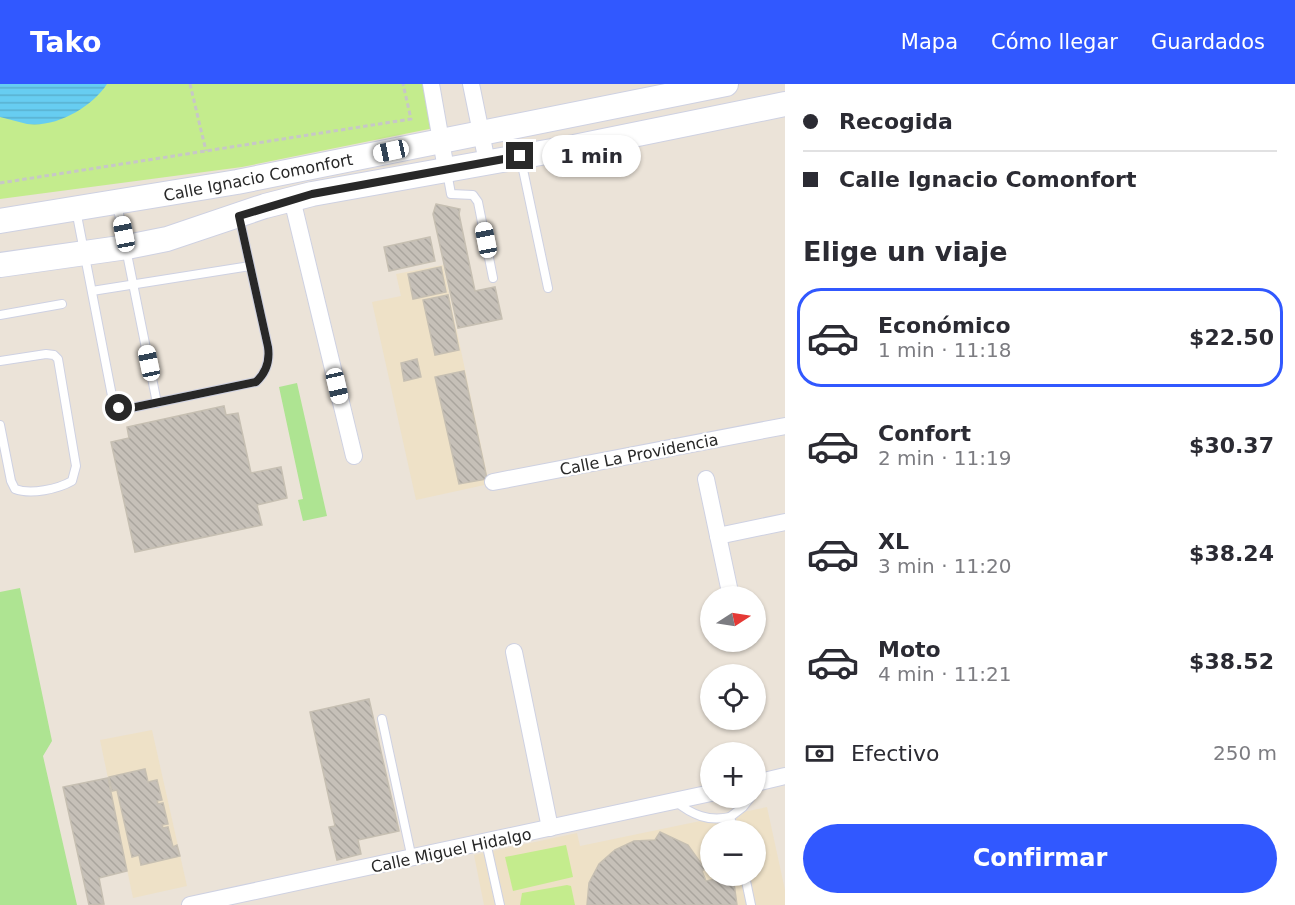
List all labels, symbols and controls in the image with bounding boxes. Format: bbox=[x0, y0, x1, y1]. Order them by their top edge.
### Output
text: Tako bbox=[30, 26, 102, 59]
text: Mapa bbox=[901, 30, 958, 54]
text: Cómo llegar bbox=[991, 30, 1118, 54]
text: Guardados bbox=[1151, 30, 1265, 54]
text: Recogida bbox=[839, 109, 953, 134]
callout: 1 min bbox=[541, 135, 640, 177]
car bbox=[372, 138, 410, 164]
route end bbox=[506, 142, 533, 169]
text: 1 min bbox=[560, 144, 623, 168]
street label: Calle Ignacio Comonfort bbox=[162, 150, 354, 205]
text: Calle Ignacio Comonfort bbox=[839, 167, 1136, 192]
car bbox=[112, 215, 136, 253]
car bbox=[474, 221, 498, 259]
text: Elige un viaje bbox=[803, 236, 1007, 267]
icon: car bbox=[806, 311, 860, 365]
text: Económico bbox=[878, 313, 1011, 338]
text: $22.50 bbox=[1189, 325, 1274, 350]
text: 1 min · 11:18 bbox=[878, 338, 1012, 362]
car bbox=[136, 344, 162, 382]
car bbox=[324, 366, 350, 406]
route start bbox=[105, 394, 132, 421]
icon: car bbox=[806, 419, 860, 473]
text: Confort bbox=[878, 421, 971, 446]
street label: Calle La Providencia bbox=[558, 430, 720, 479]
text: $30.37 bbox=[1189, 433, 1274, 458]
text: 2 min · 11:19 bbox=[878, 446, 1012, 470]
icon: car bbox=[806, 527, 860, 581]
text: XL bbox=[878, 529, 909, 554]
text: $38.24 bbox=[1189, 541, 1274, 566]
text: 3 min · 11:20 bbox=[878, 554, 1012, 578]
north arrow bbox=[700, 586, 766, 652]
map controls bbox=[700, 586, 766, 886]
icon: car bbox=[806, 635, 860, 689]
text: Moto bbox=[878, 637, 941, 662]
text: $38.52 bbox=[1189, 649, 1274, 674]
text: 4 min · 11:21 bbox=[878, 662, 1012, 686]
button: locate bbox=[700, 664, 766, 730]
icon: cash bbox=[803, 737, 836, 770]
text: Efectivo bbox=[851, 741, 940, 766]
text: 250 m bbox=[1213, 741, 1277, 765]
button: + bbox=[700, 742, 766, 808]
button: − bbox=[700, 820, 766, 886]
street label: Calle Miguel Hidalgo bbox=[369, 824, 533, 877]
button: Confirmar bbox=[803, 824, 1277, 893]

